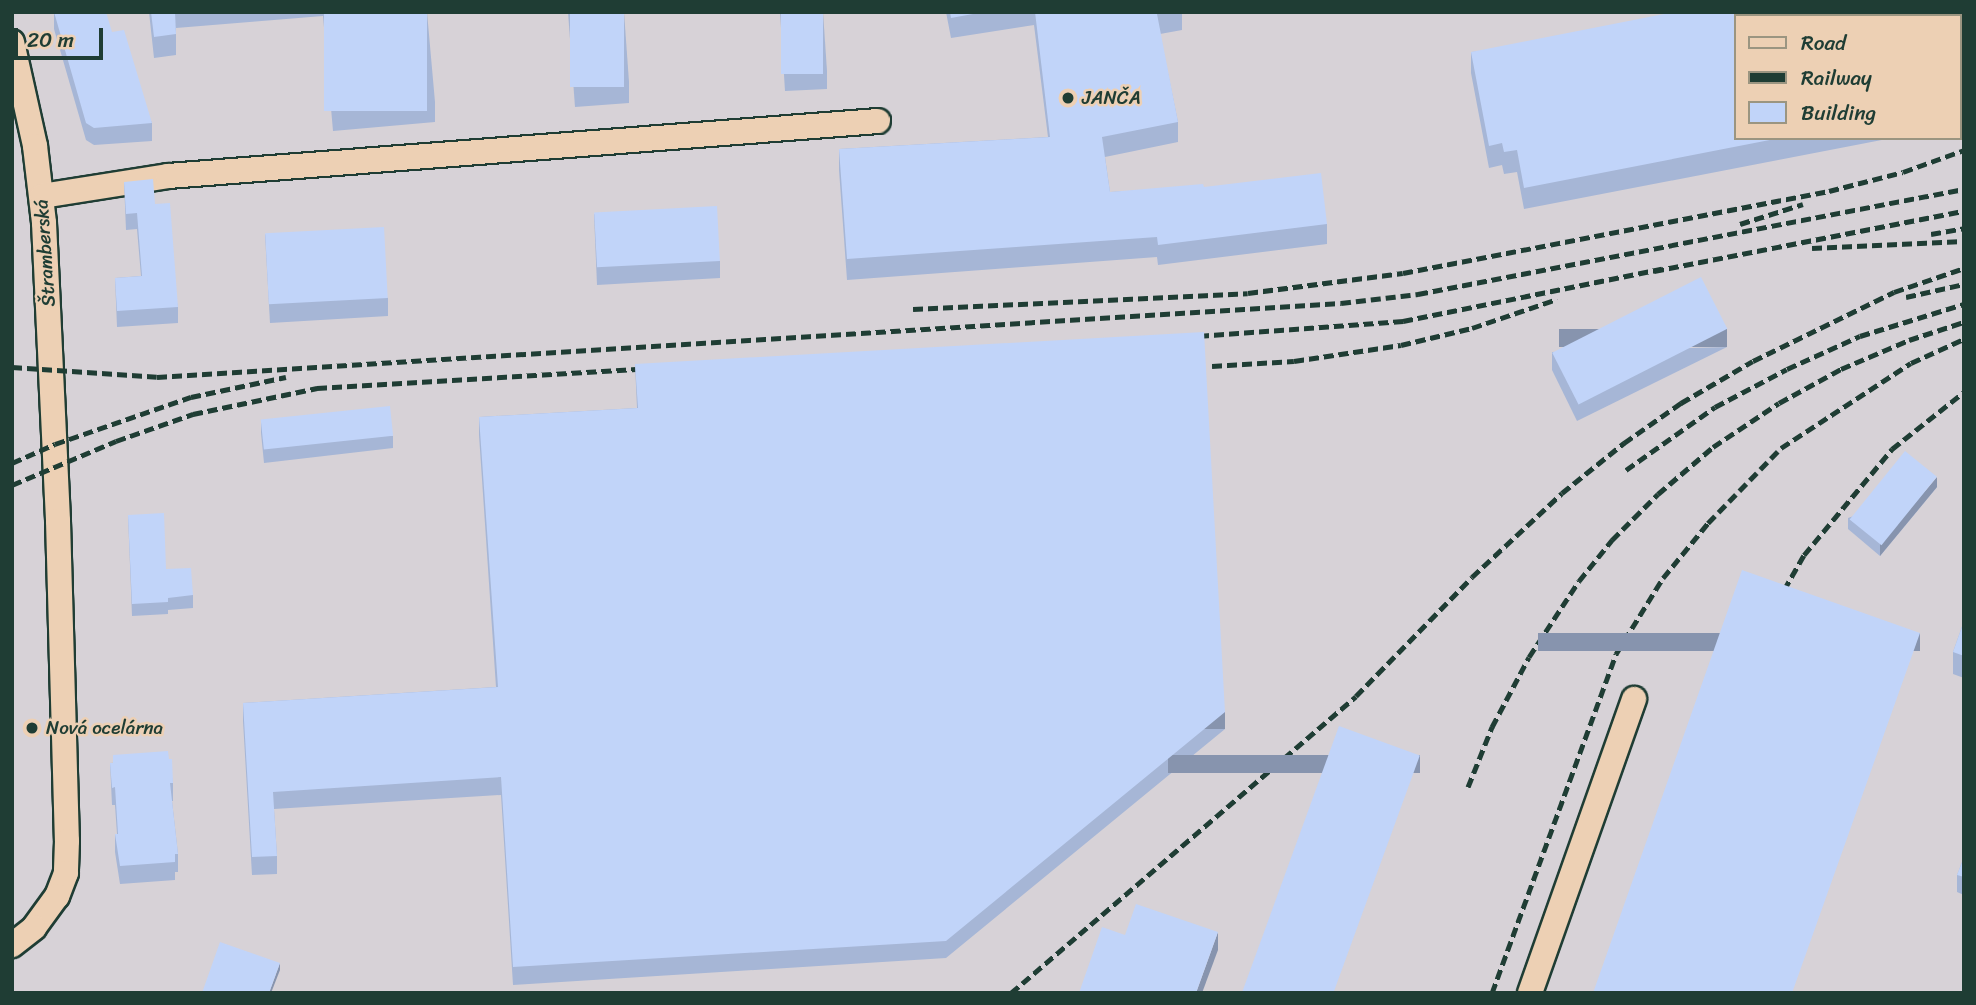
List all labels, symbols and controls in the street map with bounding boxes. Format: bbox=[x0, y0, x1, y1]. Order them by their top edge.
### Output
scale bar bbox=[18, 14, 107, 58]
legend bbox=[1734, 14, 1962, 140]
text: 20 m bbox=[27, 21, 74, 59]
text: Road bbox=[1801, 24, 1846, 62]
text: Railway bbox=[1801, 59, 1872, 97]
place label: JANČA bbox=[1082, 87, 1141, 109]
marker: JANČA bbox=[1060, 90, 1076, 106]
text: Building bbox=[1801, 94, 1876, 132]
street label: Štramberská bbox=[30, 199, 60, 307]
place label: Nová ocelárna bbox=[46, 717, 164, 739]
marker: Nová ocelárna bbox=[24, 720, 40, 736]

